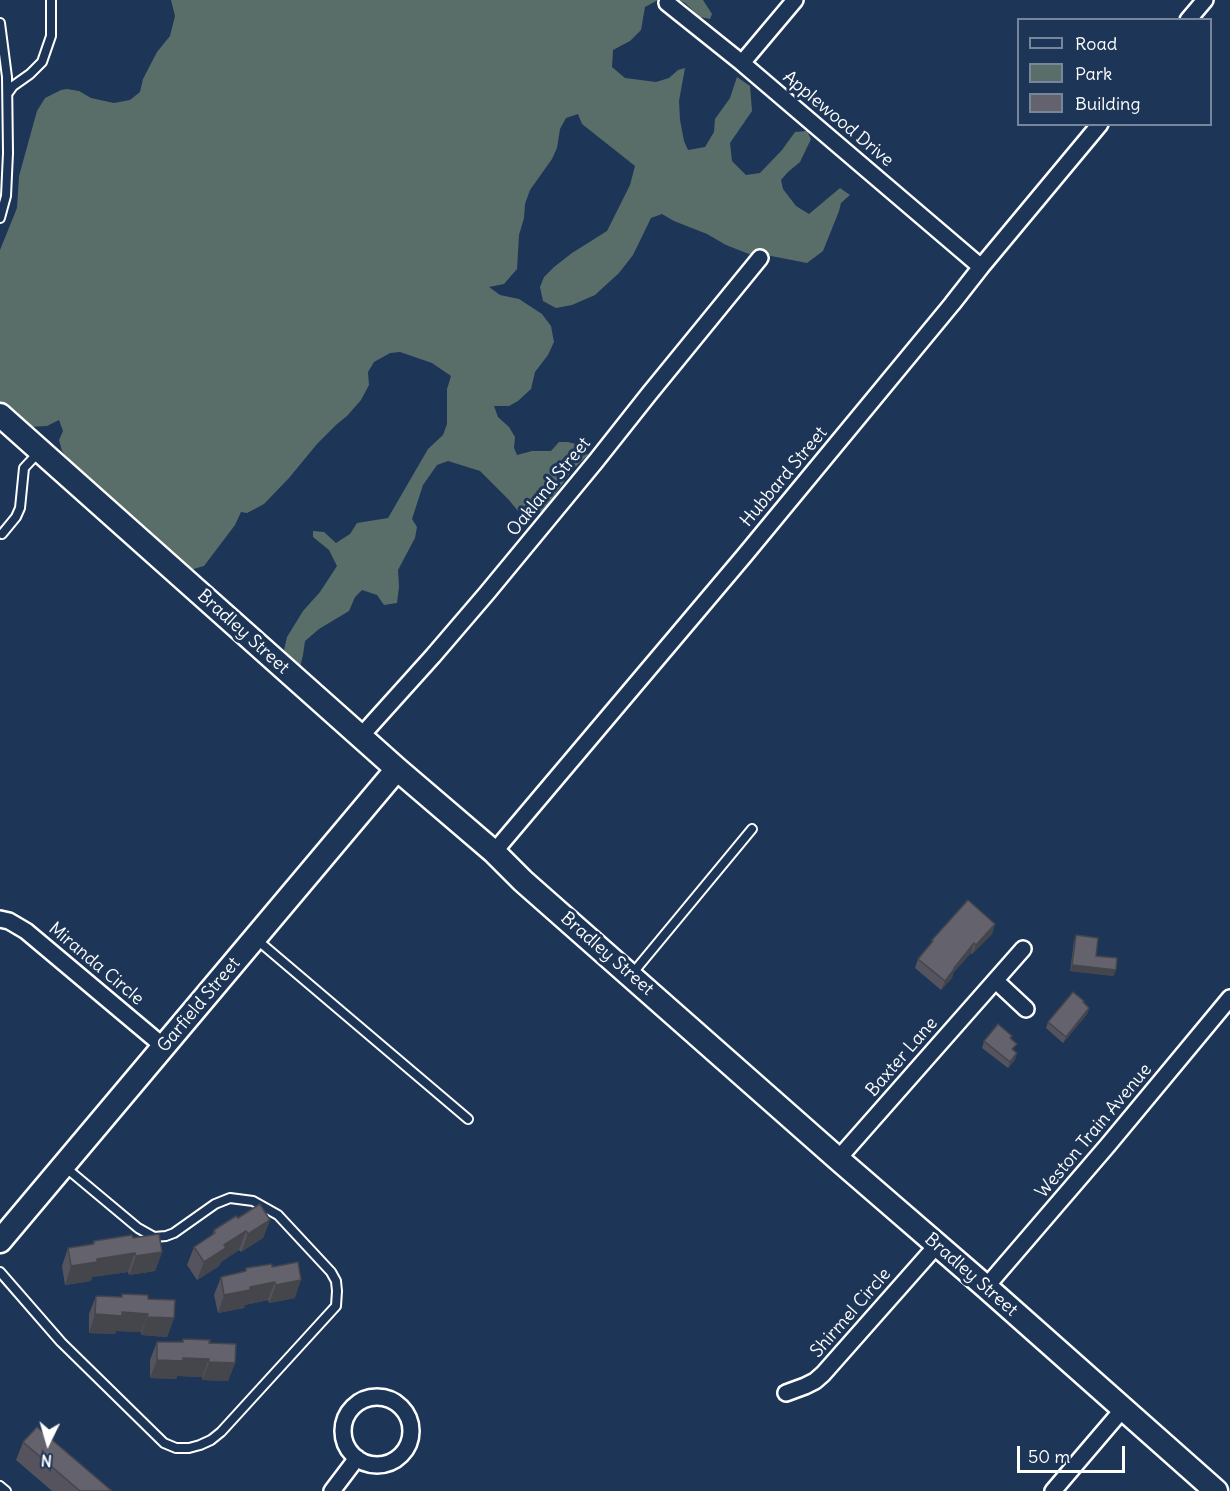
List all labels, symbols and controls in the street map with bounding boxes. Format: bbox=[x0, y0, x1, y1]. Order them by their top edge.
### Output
legend bbox=[1017, 18, 1212, 126]
text: Road bbox=[1075, 32, 1117, 55]
text: Park bbox=[1075, 62, 1112, 85]
street label: Applewood Drive bbox=[778, 66, 898, 172]
text: Building bbox=[1075, 92, 1140, 115]
street label: Hubbard Street bbox=[736, 423, 832, 531]
street label: Oakland Street bbox=[503, 433, 595, 541]
street label: Bradley Street bbox=[193, 585, 293, 679]
street label: Bradley Street bbox=[556, 908, 658, 1000]
street label: Miranda Circle bbox=[44, 918, 148, 1010]
street label: Garfield Street bbox=[153, 953, 245, 1057]
street label: Baxter Lane bbox=[862, 1013, 942, 1101]
street label: Weston Train Avenue bbox=[1031, 1059, 1157, 1203]
street label: Bradley Street bbox=[920, 1229, 1022, 1321]
street label: Shirmel Circle bbox=[806, 1264, 896, 1362]
north arrow bbox=[18, 1413, 78, 1473]
scale bar bbox=[1020, 1434, 1128, 1472]
text: 50 m bbox=[1028, 1445, 1070, 1468]
text: N bbox=[40, 1450, 53, 1471]

